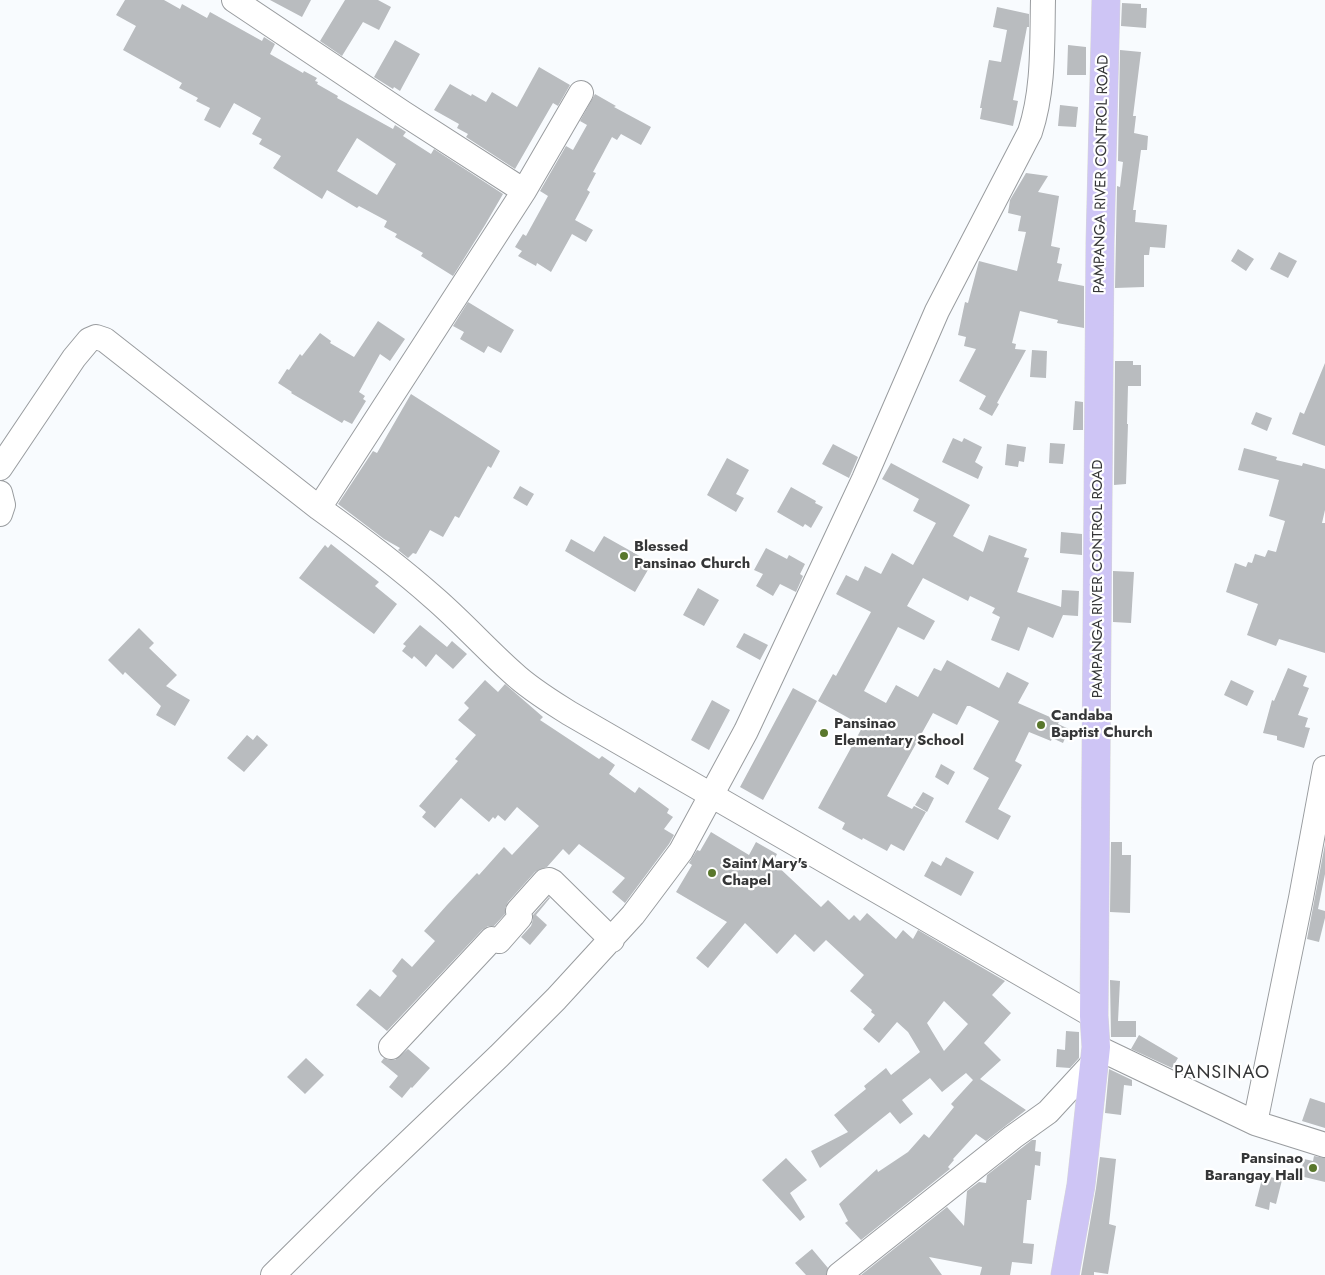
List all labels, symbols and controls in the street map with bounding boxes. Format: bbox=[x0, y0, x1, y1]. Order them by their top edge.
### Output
street label: PAMPANGA RIVER CONTROL ROAD bbox=[1091, 54, 1113, 294]
street label: PAMPANGA RIVER CONTROL ROAD bbox=[1089, 460, 1107, 698]
place label: Blessed Pansinao Church bbox=[634, 538, 750, 573]
marker: Blessed Pansinao Church bbox=[618, 550, 630, 562]
place label: Candaba Baptist Church bbox=[1051, 707, 1153, 742]
place label: Pansinao Elementary School bbox=[834, 715, 964, 750]
marker: Candaba Baptist Church bbox=[1035, 719, 1047, 731]
marker: Pansinao Elementary School bbox=[818, 727, 830, 739]
place label: Saint Mary's Chapel bbox=[722, 855, 807, 890]
marker: Saint Mary's Chapel bbox=[706, 867, 718, 879]
district label: PANSINAO bbox=[1173, 1063, 1271, 1085]
place label: Pansinao Barangay Hall bbox=[1205, 1150, 1303, 1185]
marker: Pansinao Barangay Hall bbox=[1307, 1162, 1319, 1174]

